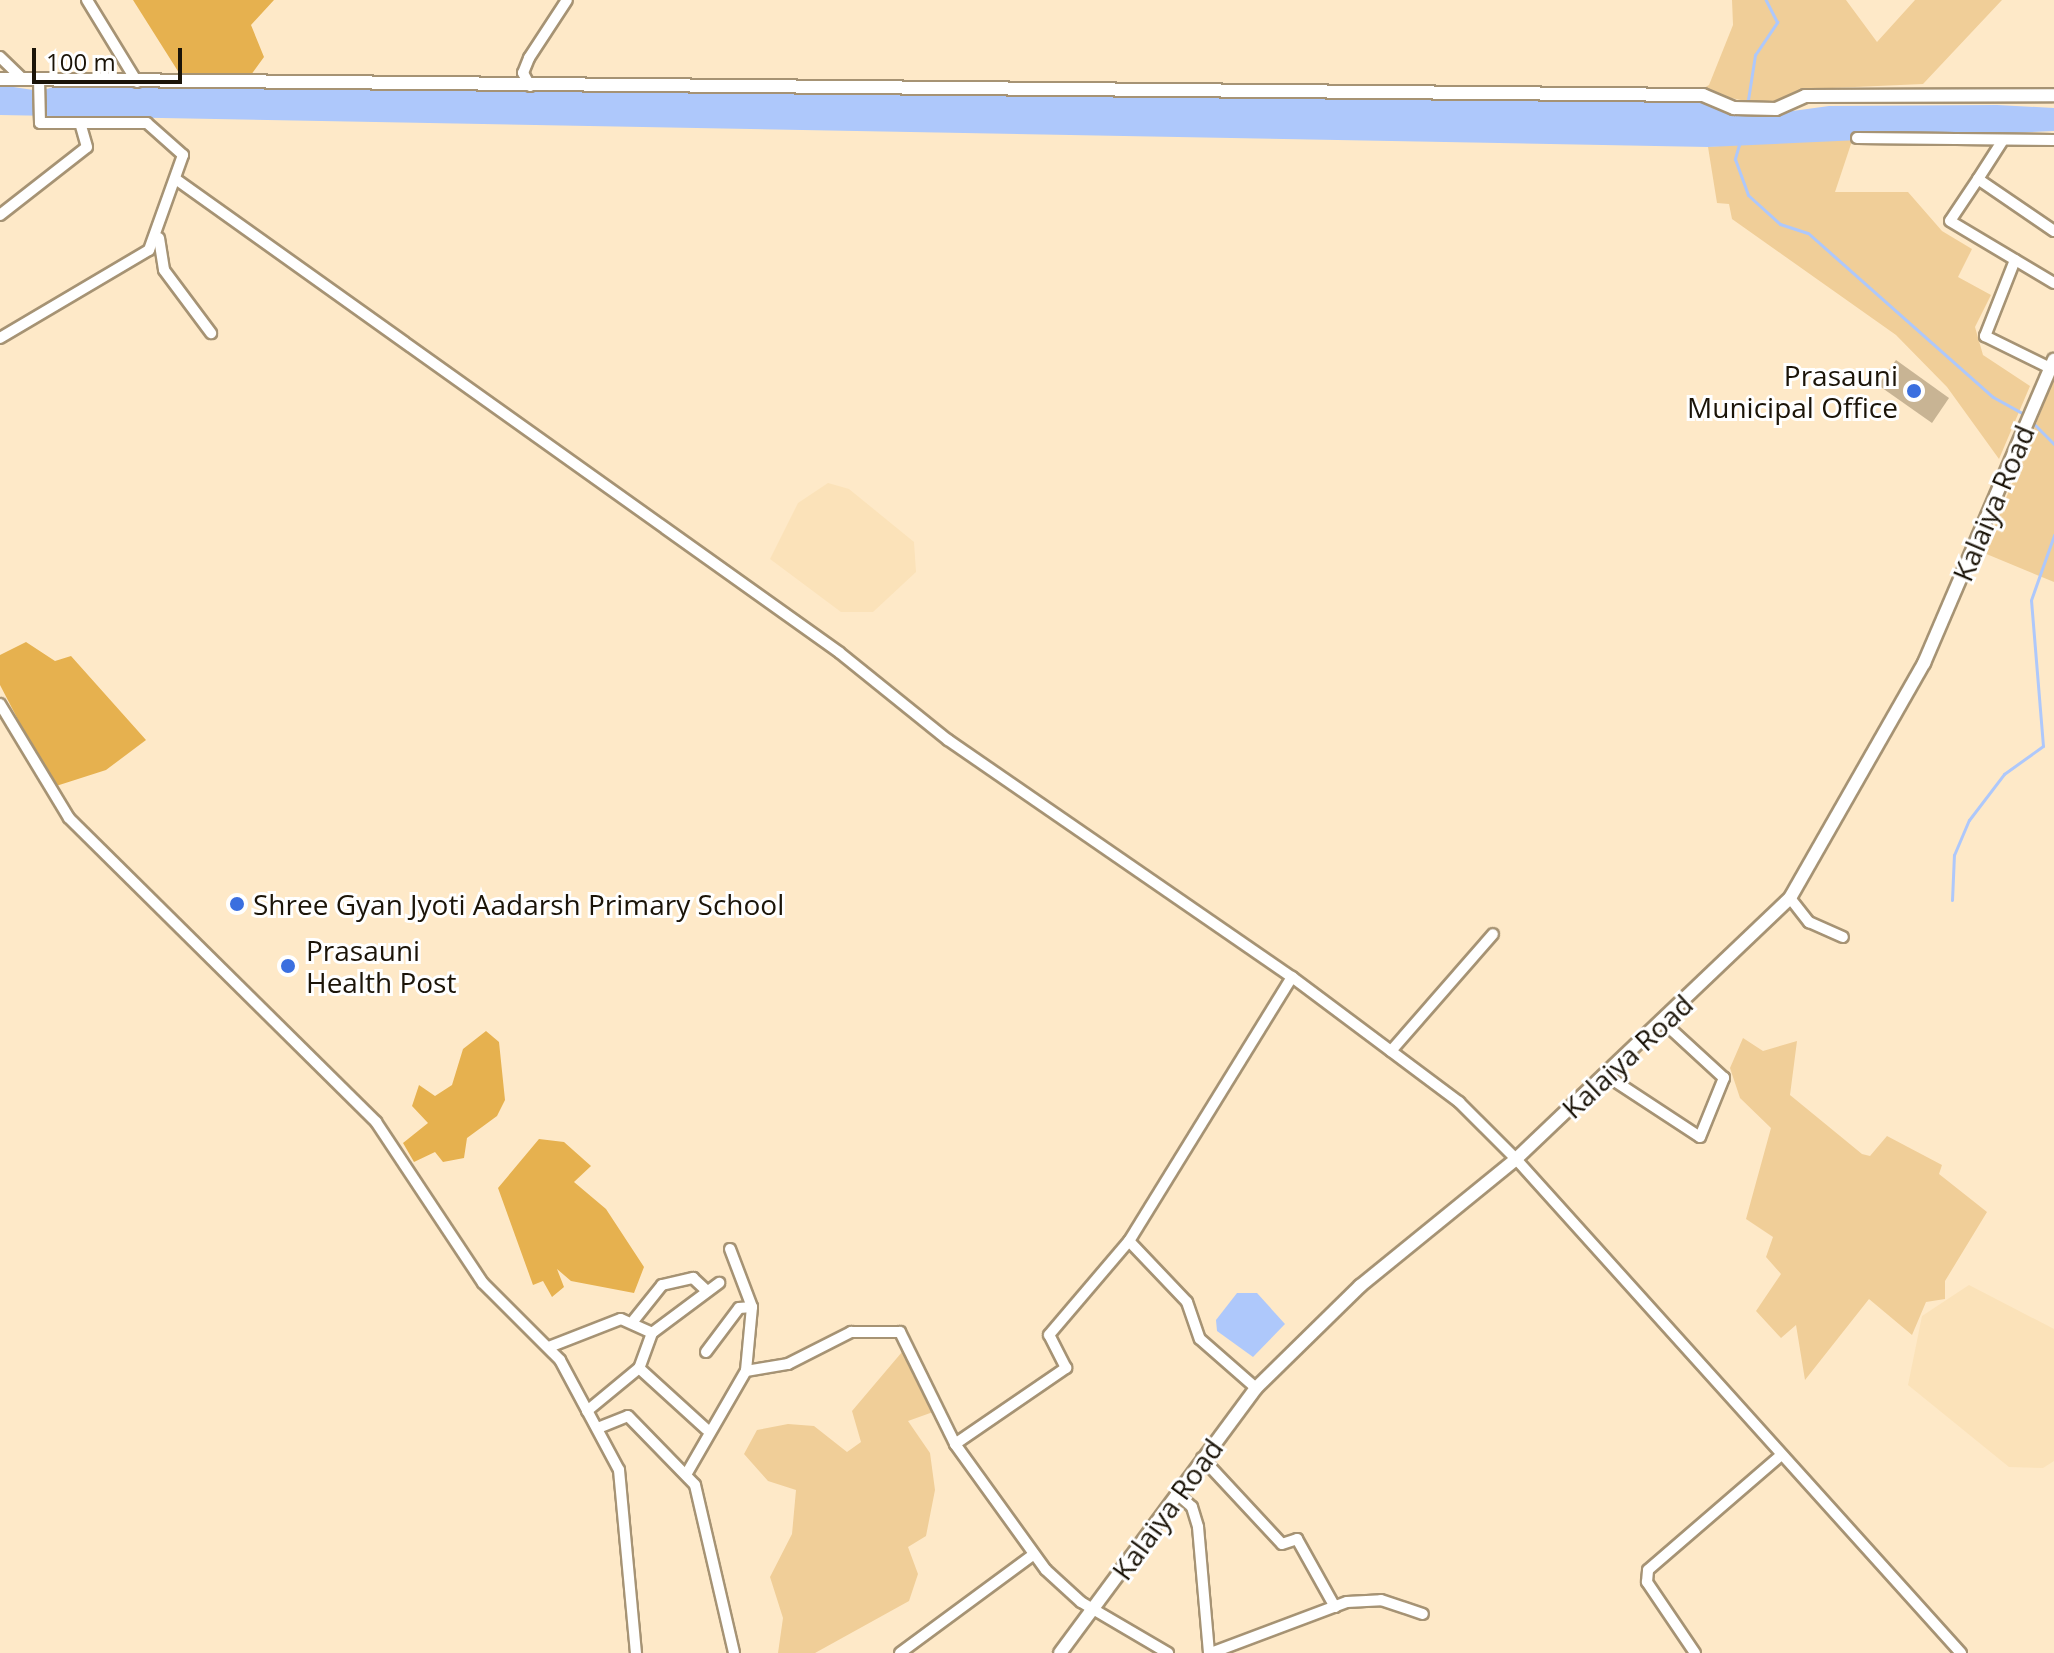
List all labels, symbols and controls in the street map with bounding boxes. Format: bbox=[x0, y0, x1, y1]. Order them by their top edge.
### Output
scale bar bbox=[36, 32, 186, 82]
text: 100 m bbox=[46, 45, 116, 78]
place label: Prasauni Municipal Office bbox=[1687, 358, 1898, 424]
marker: Prasauni Municipal Office bbox=[1905, 382, 1923, 400]
street label: Kalaiya Road bbox=[1945, 420, 2041, 586]
place label: Shree Gyan Jyoti Aadarsh Primary School bbox=[253, 887, 784, 921]
marker: Shree Gyan Jyoti Aadarsh Primary School bbox=[228, 895, 246, 913]
place label: Prasauni Health Post bbox=[306, 933, 456, 999]
marker: Prasauni Health Post bbox=[277, 955, 299, 977]
street label: Kalaiya Road bbox=[1555, 987, 1699, 1125]
street label: Kalaiya Road bbox=[1105, 1432, 1229, 1586]

